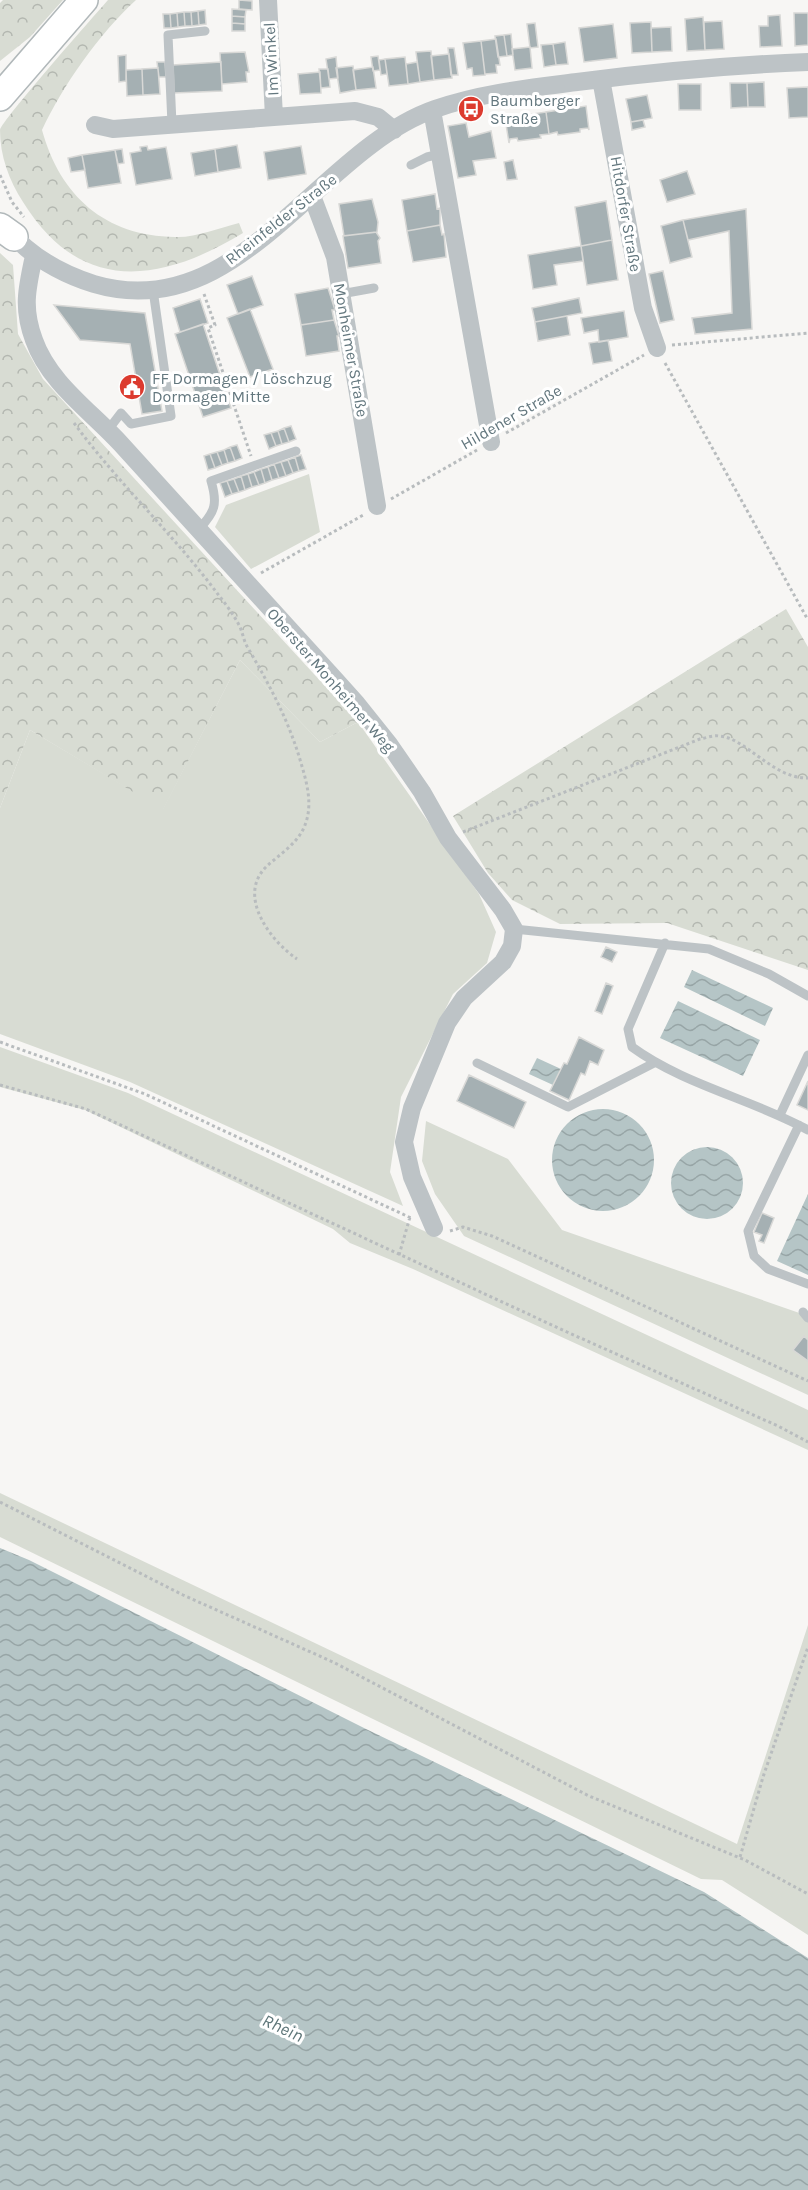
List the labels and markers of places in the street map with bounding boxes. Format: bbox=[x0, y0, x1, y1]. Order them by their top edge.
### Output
place label: Baumberger Straße bbox=[490, 91, 580, 128]
bus stop icon: Baumberger Straße bbox=[456, 94, 486, 124]
place label: FF Dormagen / Löschzug Dormagen Mitte bbox=[152, 369, 332, 406]
public building icon: FF Dormagen / Löschzug Dormagen Mitte bbox=[117, 372, 147, 402]

